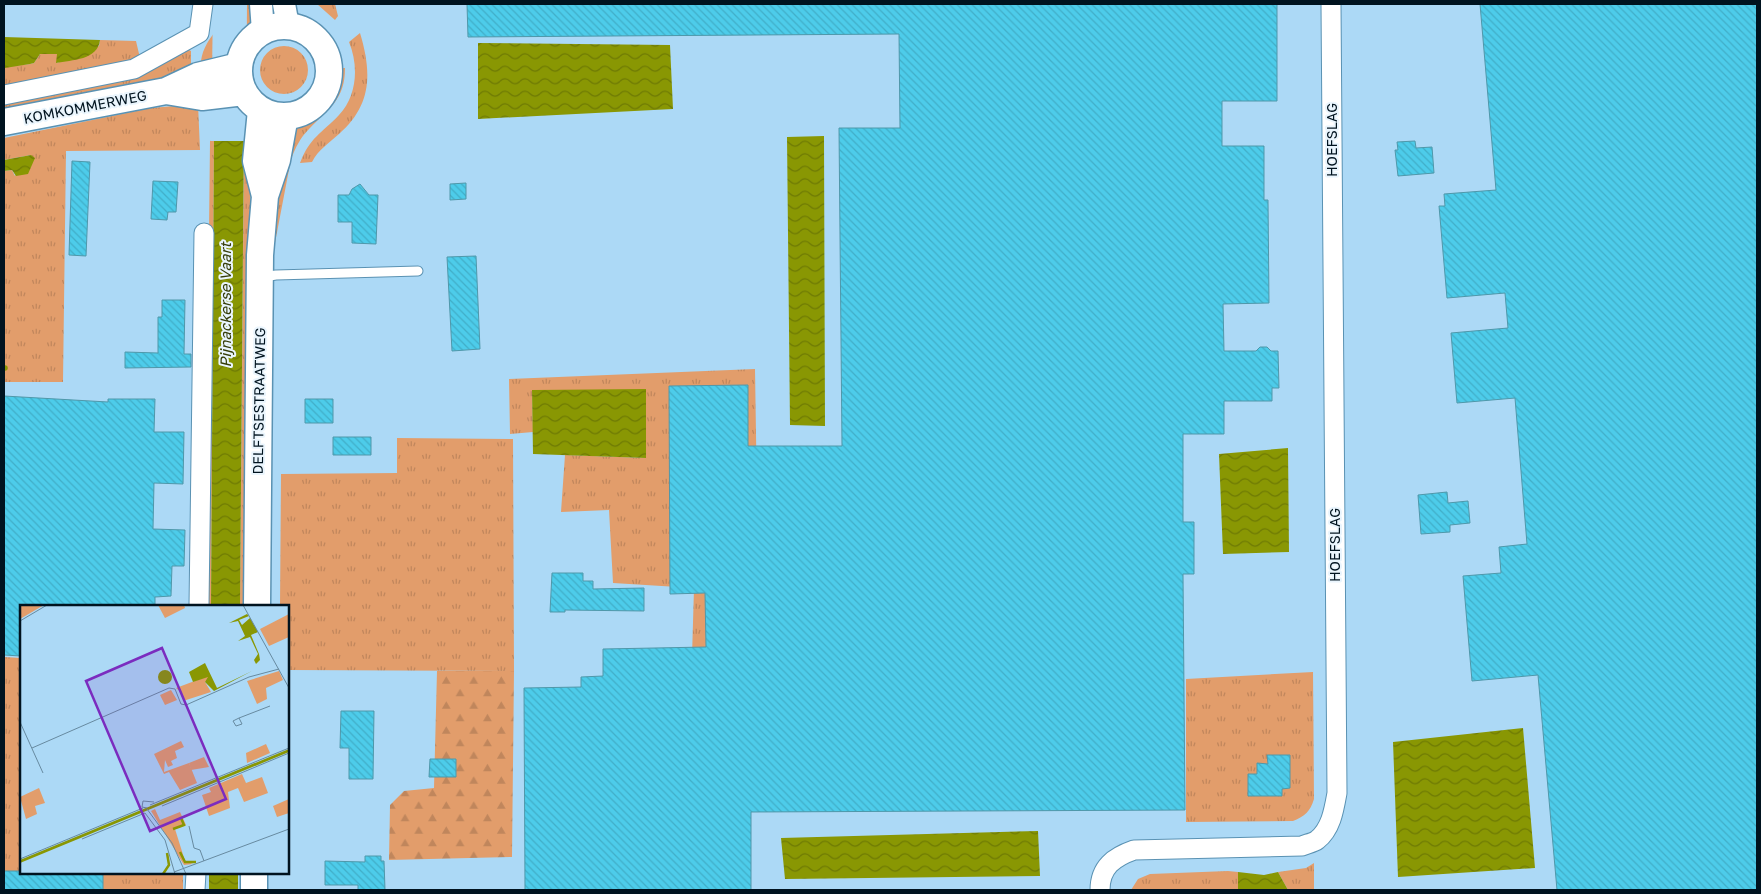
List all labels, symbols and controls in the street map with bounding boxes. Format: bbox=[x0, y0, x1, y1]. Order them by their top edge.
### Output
street label: KOMKOMMERWEG bbox=[22, 86, 148, 127]
street label: HOEFSLAG bbox=[1323, 103, 1340, 177]
water label: Pijnackerse Vaart bbox=[216, 240, 235, 368]
street label: DELFTSESTRAATWEG bbox=[249, 327, 268, 475]
street label: HOEFSLAG bbox=[1326, 508, 1343, 582]
inset map bbox=[20, 605, 289, 874]

